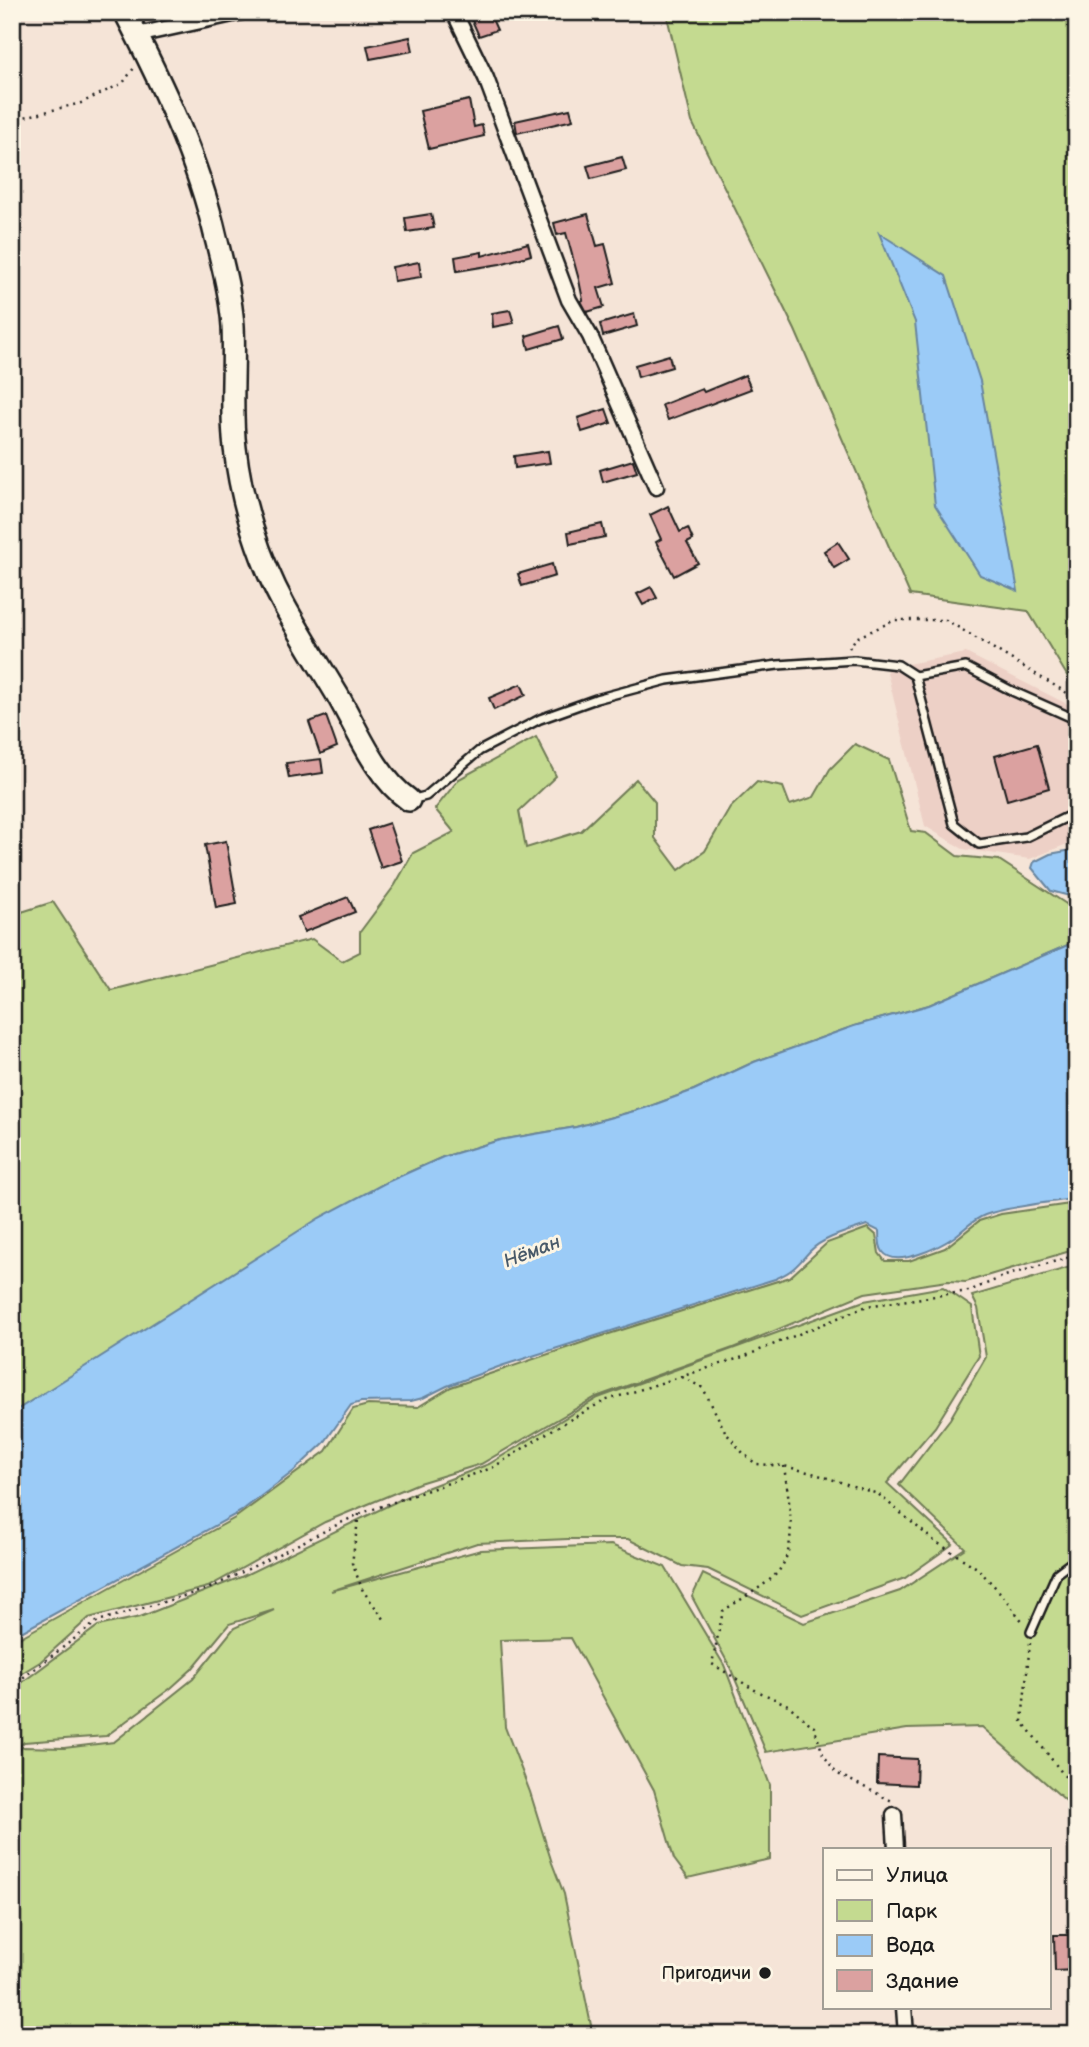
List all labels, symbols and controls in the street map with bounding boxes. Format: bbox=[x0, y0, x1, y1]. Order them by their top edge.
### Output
water label: Нёман bbox=[500, 1231, 564, 1273]
legend bbox=[823, 1848, 1050, 2008]
text: Улица bbox=[886, 1863, 949, 1888]
text: Парк bbox=[886, 1899, 937, 1924]
text: Вода bbox=[886, 1933, 935, 1958]
place label: Пригодичи bbox=[662, 1963, 751, 1984]
marker: Пригодичи bbox=[757, 1965, 773, 1981]
text: Здание bbox=[886, 1969, 959, 1994]

